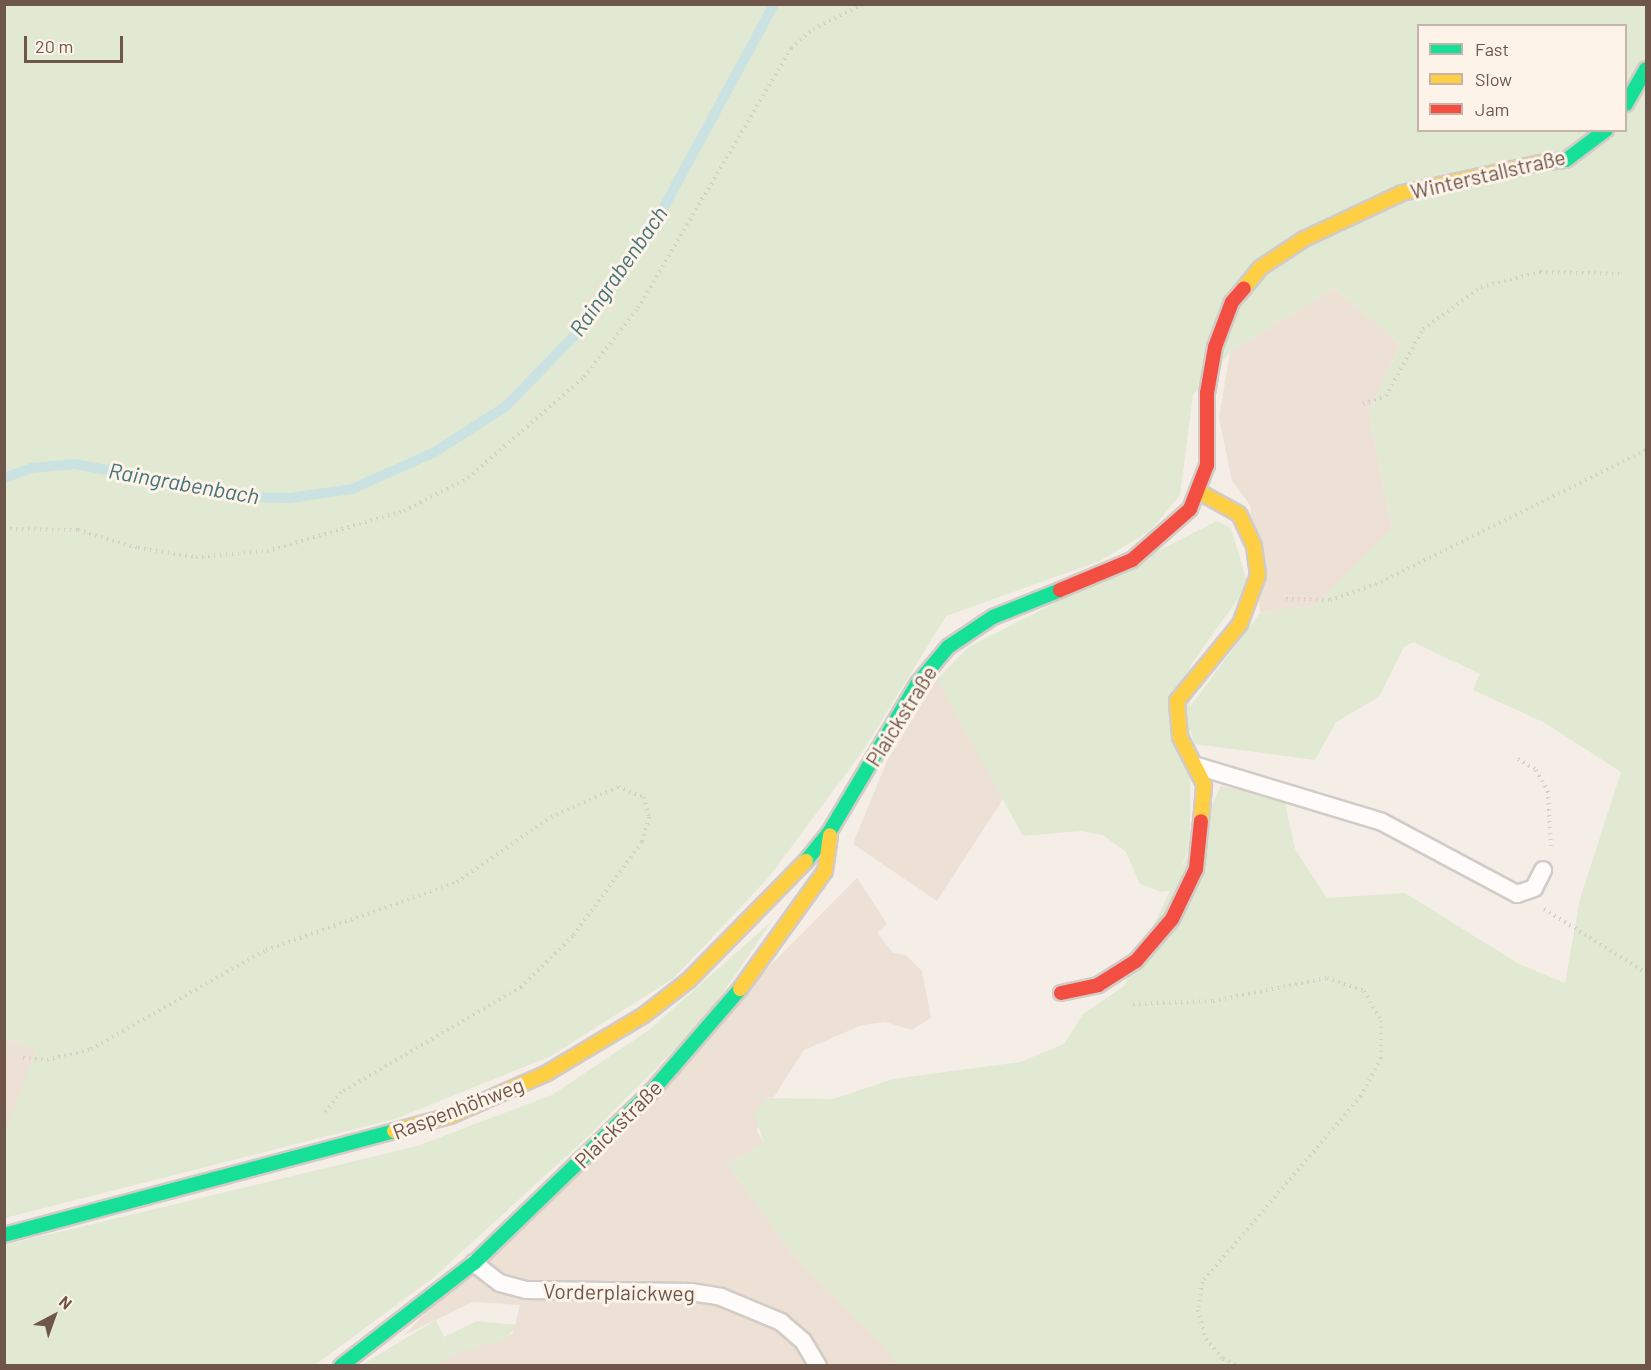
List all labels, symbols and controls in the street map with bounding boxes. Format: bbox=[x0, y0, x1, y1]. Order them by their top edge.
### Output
scale bar bbox=[27, 24, 126, 62]
legend bbox=[1417, 24, 1627, 132]
text: 20 m bbox=[35, 35, 73, 57]
text: Fast bbox=[1475, 38, 1509, 60]
text: Slow bbox=[1475, 68, 1512, 90]
text: Jam bbox=[1475, 98, 1509, 120]
street label: Winterstallstraße bbox=[1408, 144, 1568, 204]
water label: Raingrabenbach bbox=[563, 201, 673, 341]
water label: Raingrabenbach bbox=[107, 457, 261, 509]
street label: Plaickstraße bbox=[860, 661, 942, 771]
street label: Raspenhöhweg bbox=[389, 1071, 527, 1145]
street label: Plaickstraße bbox=[569, 1075, 667, 1173]
street label: Vorderplaickweg bbox=[543, 1278, 695, 1306]
north arrow bbox=[24, 1286, 84, 1346]
text: N bbox=[56, 1291, 76, 1313]

